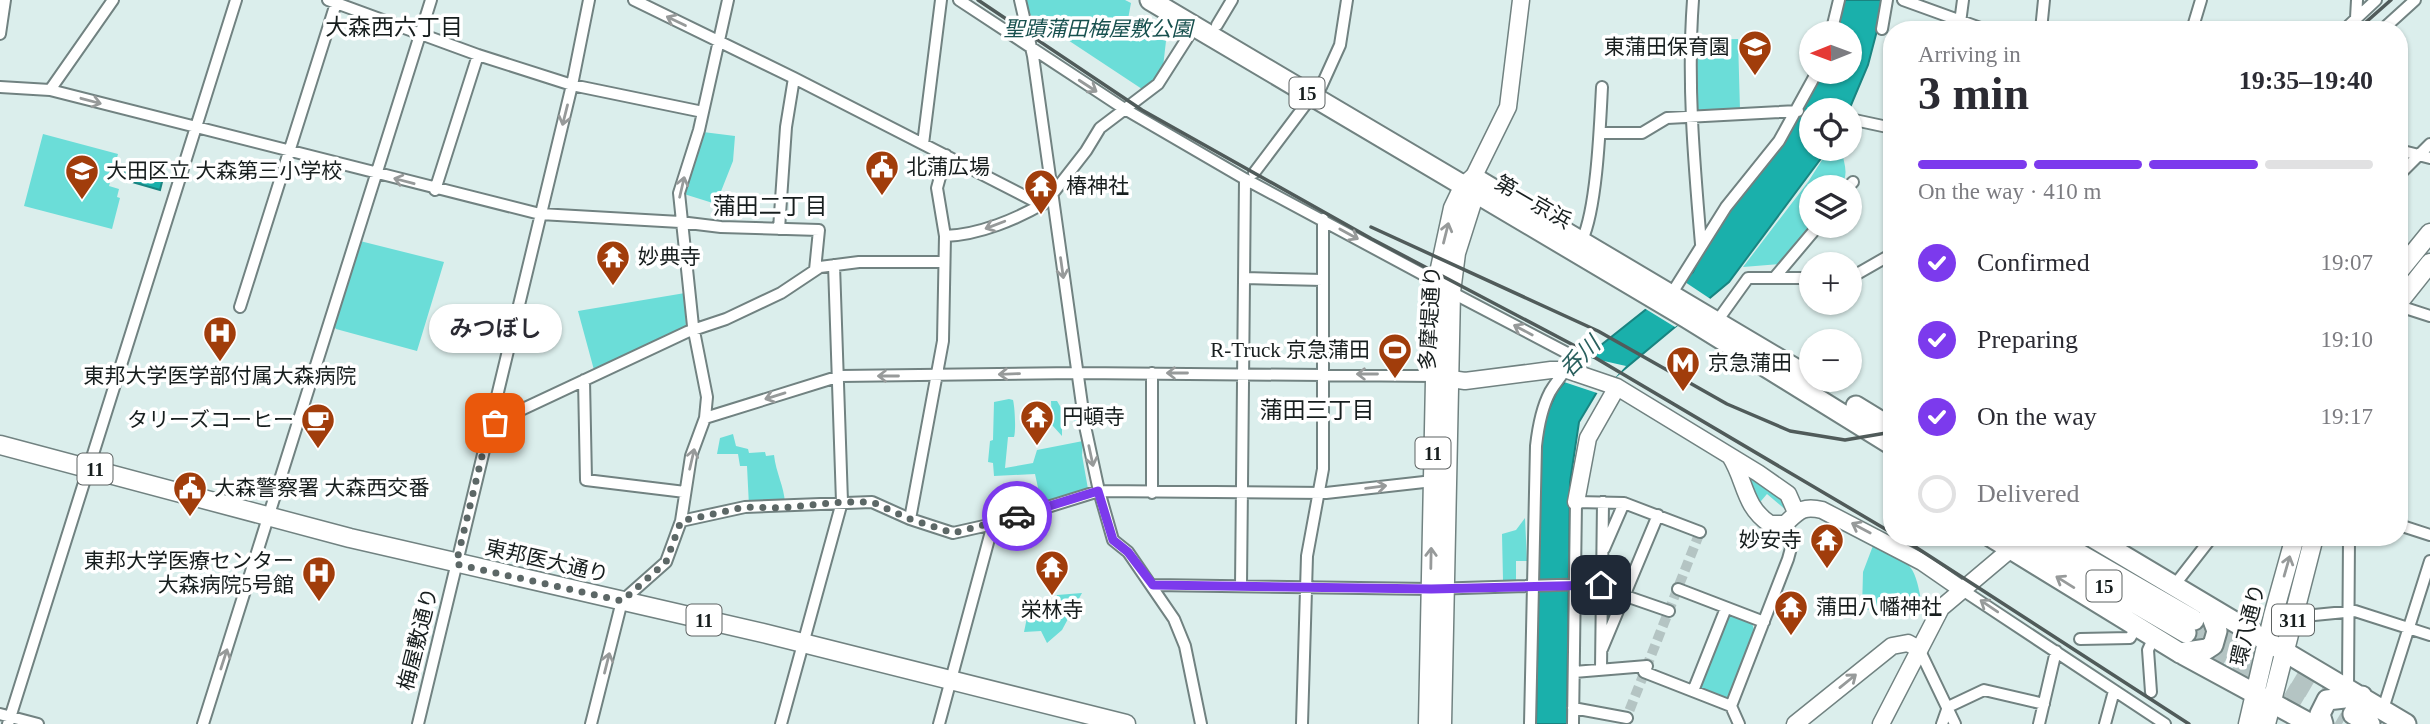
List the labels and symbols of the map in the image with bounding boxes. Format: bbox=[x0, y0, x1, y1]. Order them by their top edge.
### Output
one-way arrow bbox=[666, 14, 687, 27]
district label: 大森西六丁目 bbox=[325, 15, 463, 40]
park label: 聖蹟蒲田梅屋敷公園 bbox=[1004, 17, 1195, 41]
north arrow bbox=[1799, 21, 1862, 84]
school or university icon: 東蒲田保育園 bbox=[1736, 28, 1774, 77]
place label: 東蒲田保育園 bbox=[1604, 35, 1730, 59]
one-way arrow bbox=[1078, 78, 1097, 93]
road number: 15 bbox=[1290, 78, 1324, 108]
one-way arrow bbox=[79, 95, 102, 108]
one-way arrow bbox=[558, 103, 571, 126]
public building icon: 北蒲広場 bbox=[863, 148, 901, 197]
school or university icon: 大田区立 大森第三小学校 bbox=[63, 152, 101, 201]
place label: 北蒲広場 bbox=[906, 155, 990, 179]
place label: 大田区立 大森第三小学校 bbox=[106, 159, 342, 183]
temple icon: 椿神社 bbox=[1022, 167, 1060, 216]
street label: 第一京浜 bbox=[1491, 171, 1575, 233]
one-way arrow bbox=[393, 174, 415, 187]
place label: 椿神社 bbox=[1066, 174, 1129, 198]
one-way arrow bbox=[676, 176, 689, 199]
district label: 蒲田二丁目 bbox=[713, 194, 828, 219]
one-way arrow bbox=[984, 219, 1006, 232]
one-way arrow bbox=[1441, 222, 1454, 244]
one-way arrow bbox=[1339, 227, 1359, 241]
temple icon: 妙典寺 bbox=[594, 238, 632, 287]
place label: 妙典寺 bbox=[638, 245, 701, 269]
one-way arrow bbox=[1055, 257, 1068, 279]
street label: 多摩堤通り bbox=[1415, 265, 1445, 371]
callout: みつぼし bbox=[428, 304, 562, 353]
hospital icon: 東邦大学医学部付属大森病院 bbox=[201, 314, 239, 363]
one-way arrow bbox=[1514, 323, 1534, 337]
water label: 呑川 bbox=[1555, 330, 1607, 382]
sports icon: R-Truck 京急蒲田 bbox=[1376, 331, 1414, 380]
place label: R-Truck 京急蒲田 bbox=[1210, 338, 1370, 362]
metro station icon: 京急蒲田 bbox=[1664, 344, 1702, 393]
place label: 京急蒲田 bbox=[1708, 351, 1792, 375]
place label: 東邦大学医学部付属大森病院 bbox=[84, 364, 357, 388]
one-way arrow bbox=[1166, 366, 1189, 380]
one-way arrow bbox=[1355, 367, 1378, 381]
one-way arrow bbox=[998, 368, 1021, 381]
one-way arrow bbox=[877, 369, 900, 383]
one-way arrow bbox=[764, 391, 786, 404]
pin bbox=[465, 393, 525, 453]
temple icon: 円頓寺 bbox=[1018, 398, 1056, 447]
district label: 蒲田三丁目 bbox=[1260, 398, 1375, 423]
cafe icon: タリーズコーヒー bbox=[299, 401, 337, 450]
place label: 円頓寺 bbox=[1062, 405, 1125, 429]
place label: タリーズコーヒー bbox=[127, 408, 294, 432]
road number: 11 bbox=[1416, 437, 1450, 468]
one-way arrow bbox=[1085, 444, 1098, 467]
one-way arrow bbox=[685, 448, 699, 471]
road number: 11 bbox=[78, 454, 112, 484]
public building icon: 大森警察署 大森西交番 bbox=[171, 469, 209, 518]
place label: 大森警察署 大森西交番 bbox=[214, 476, 429, 500]
courier bbox=[982, 481, 1052, 551]
one-way arrow bbox=[1365, 481, 1387, 494]
temple icon: 妙安寺 bbox=[1808, 521, 1846, 570]
one-way arrow bbox=[1851, 521, 1872, 534]
place label: 妙安寺 bbox=[1739, 528, 1802, 552]
street label: 東邦医大通り bbox=[483, 535, 611, 587]
one-way arrow bbox=[1424, 547, 1438, 570]
temple icon: 栄林寺 bbox=[1033, 548, 1071, 597]
place label: 東邦大学医療センター 大森病院5号館 bbox=[84, 549, 294, 597]
hospital icon: 東邦大学医療センター 大森病院5号館 bbox=[300, 554, 338, 603]
pin bbox=[1571, 555, 1631, 615]
one-way arrow bbox=[2281, 555, 2294, 577]
road number: 15 bbox=[2086, 570, 2122, 601]
one-way arrow bbox=[2055, 575, 2075, 589]
street label: 環八通り bbox=[2226, 581, 2270, 669]
street label: 梅屋敷通り bbox=[394, 585, 442, 693]
temple icon: 蒲田八幡神社 bbox=[1772, 588, 1810, 637]
place label: 蒲田八幡神社 bbox=[1816, 595, 1942, 619]
place label: 栄林寺 bbox=[1021, 598, 1084, 622]
one-way arrow bbox=[1979, 599, 1999, 613]
road number: 11 bbox=[686, 604, 722, 636]
road number: 311 bbox=[2272, 604, 2314, 636]
one-way arrow bbox=[218, 648, 231, 670]
one-way arrow bbox=[601, 652, 614, 675]
one-way arrow bbox=[1839, 674, 1857, 689]

